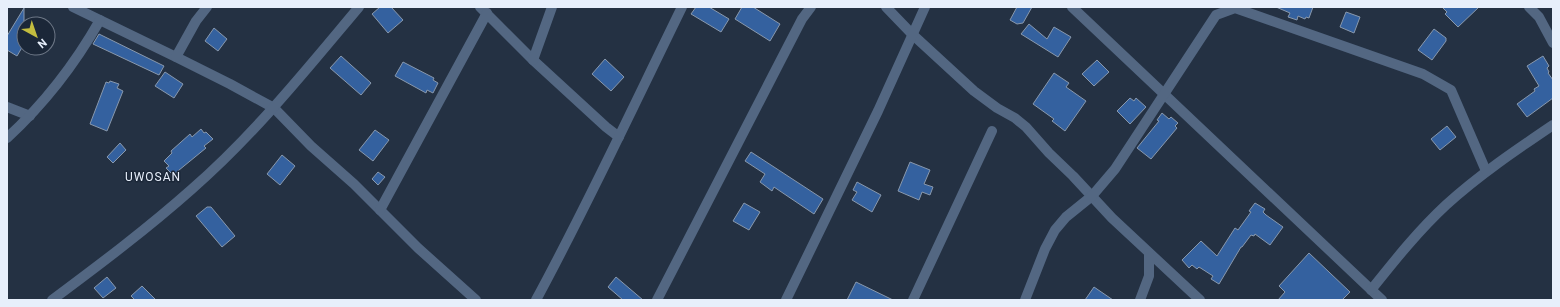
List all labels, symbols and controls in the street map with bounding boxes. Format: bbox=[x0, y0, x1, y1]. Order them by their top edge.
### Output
north arrow bbox=[16, 16, 56, 56]
text: N bbox=[35, 36, 49, 51]
district label: UWOSAN bbox=[125, 170, 181, 184]

